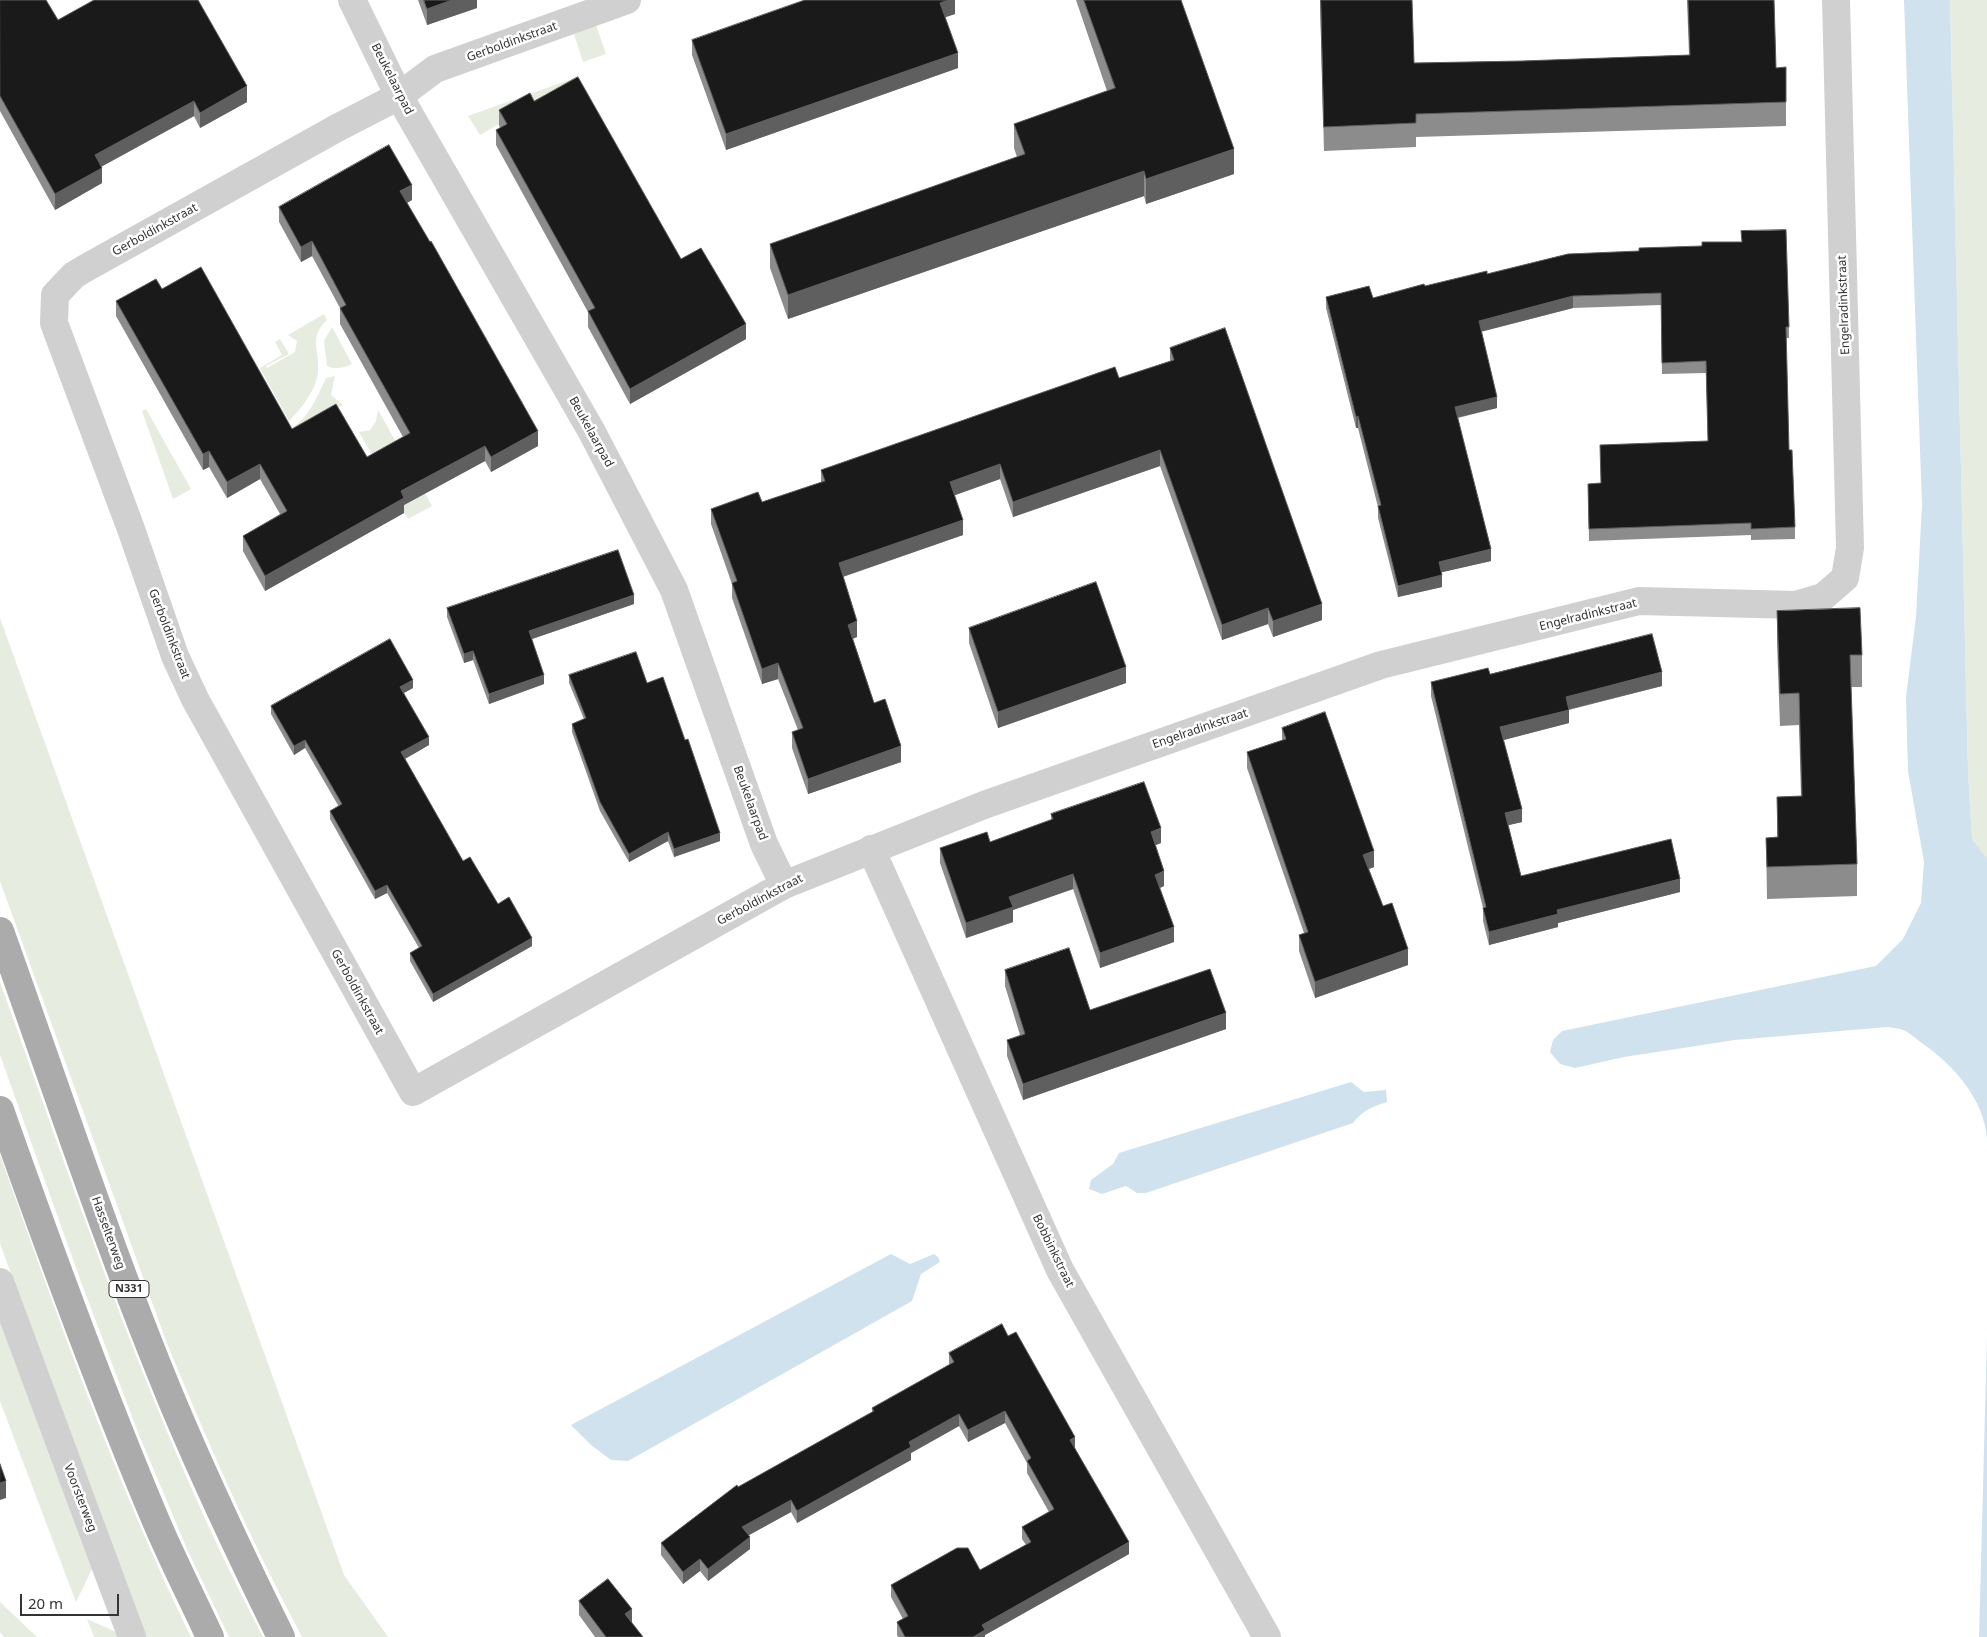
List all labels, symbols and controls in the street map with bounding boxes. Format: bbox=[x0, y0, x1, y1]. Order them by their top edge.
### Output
street label: Gerboldinkstraat bbox=[465, 19, 559, 65]
street label: Beukelaarpad bbox=[368, 41, 416, 117]
street label: Gerboldinkstraat bbox=[110, 201, 200, 259]
street label: Engelradinkstraat bbox=[1835, 255, 1853, 355]
street label: Beukelaarpad bbox=[566, 394, 616, 470]
street label: Gerboldinkstraat bbox=[145, 587, 193, 681]
street label: Engelradinkstraat bbox=[1538, 596, 1638, 634]
street label: Engelradinkstraat bbox=[1151, 706, 1249, 752]
street label: Beukelaarpad bbox=[730, 764, 770, 842]
street label: Gerboldinkstraat bbox=[715, 871, 805, 929]
street label: Gerboldinkstraat bbox=[328, 947, 386, 1037]
street label: Hasselterweg bbox=[88, 1195, 128, 1271]
street label: Bobbinkstraat bbox=[1029, 1212, 1077, 1290]
road number: N331 bbox=[109, 1280, 149, 1298]
street label: Voorsterweg bbox=[60, 1462, 100, 1534]
scale bar bbox=[22, 1584, 121, 1616]
text: 20 m bbox=[28, 1593, 63, 1613]

